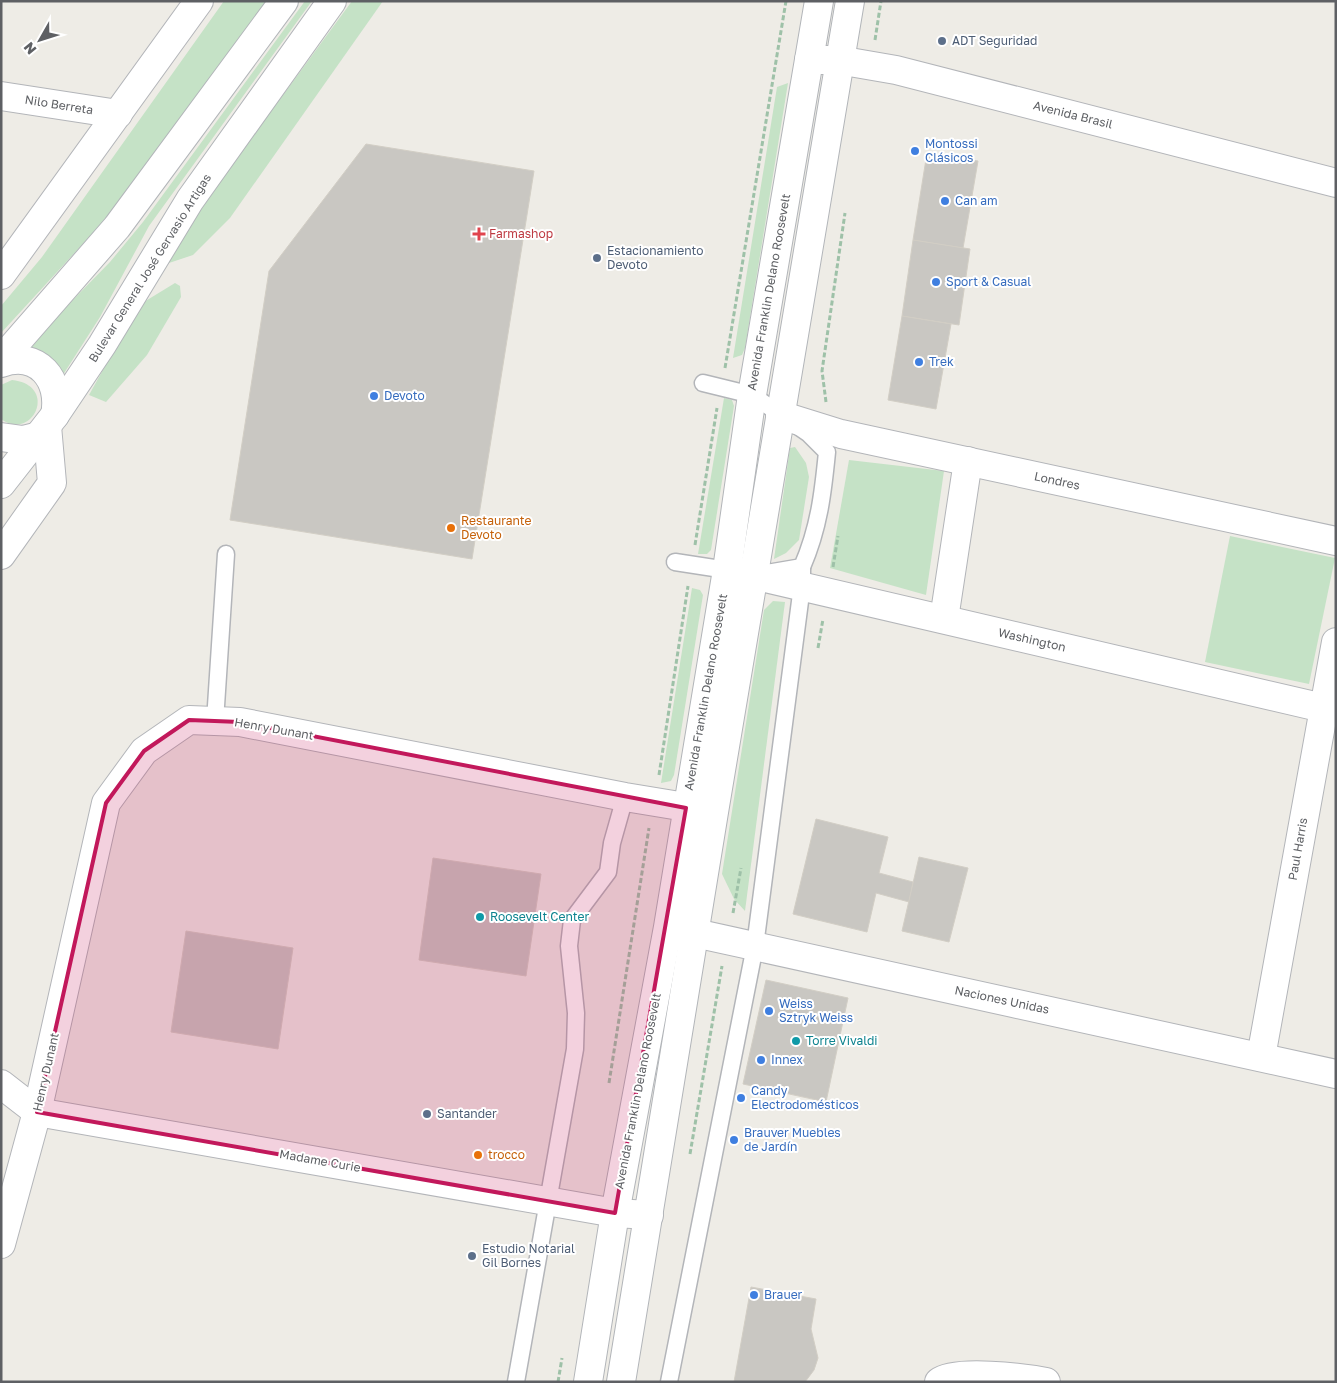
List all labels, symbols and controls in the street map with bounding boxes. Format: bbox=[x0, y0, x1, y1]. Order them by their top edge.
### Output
north arrow bbox=[15, 15, 65, 65]
place label: ADT Seguridad bbox=[952, 33, 1037, 48]
marker: ADT Seguridad bbox=[936, 35, 948, 47]
text: N bbox=[20, 39, 39, 58]
street label: Nilo Berreta bbox=[24, 92, 94, 117]
street label: Avenida Brasil bbox=[1032, 97, 1115, 132]
place label: Montossi Clásicos bbox=[925, 136, 978, 165]
marker: Montossi Clásicos bbox=[909, 145, 921, 157]
street label: Bulevar General José Gervasio Artigas bbox=[85, 171, 214, 365]
street label: Avenida Franklin Delano Roosevelt bbox=[744, 192, 793, 391]
place label: Can am bbox=[955, 193, 998, 208]
marker: Can am bbox=[939, 195, 951, 207]
place label: Farmashop bbox=[489, 226, 553, 241]
marker: Farmashop bbox=[473, 228, 485, 240]
place label: Estacionamiento Devoto bbox=[607, 243, 703, 272]
marker: Estacionamiento Devoto bbox=[591, 252, 603, 264]
place label: Sport & Casual bbox=[946, 274, 1031, 289]
marker: Sport & Casual bbox=[930, 276, 942, 288]
place label: Trek bbox=[929, 354, 954, 369]
marker: Trek bbox=[913, 356, 925, 368]
place label: Devoto bbox=[384, 388, 425, 403]
marker: Devoto bbox=[368, 390, 380, 402]
street label: Londres bbox=[1033, 468, 1081, 493]
place label: Restaurante Devoto bbox=[461, 513, 532, 542]
marker: Restaurante Devoto bbox=[445, 522, 457, 534]
street label: Avenida Franklin Delano Roosevelt bbox=[681, 592, 730, 791]
street label: Washington bbox=[997, 624, 1067, 655]
street label: Henry Dunant bbox=[233, 714, 315, 743]
street label: Paul Harris bbox=[1285, 816, 1310, 881]
place label: Roosevelt Center bbox=[490, 909, 590, 924]
marker: Roosevelt Center bbox=[474, 911, 486, 923]
street label: Naciones Unidas bbox=[953, 982, 1051, 1017]
street label: Avenida Franklin Delano Roosevelt bbox=[611, 991, 664, 1190]
place label: Weiss Sztryk Weiss bbox=[779, 996, 853, 1025]
marker: Weiss Sztryk Weiss bbox=[763, 1005, 775, 1017]
street label: Henry Dunant bbox=[29, 1031, 62, 1113]
place label: Torre Vivaldi bbox=[806, 1033, 877, 1048]
marker: Torre Vivaldi bbox=[790, 1035, 802, 1047]
place label: Innex bbox=[771, 1052, 803, 1067]
marker: Innex bbox=[755, 1054, 767, 1066]
place label: Candy Electrodomésticos bbox=[751, 1083, 859, 1112]
marker: Candy Electrodomésticos bbox=[735, 1092, 747, 1104]
place label: Santander bbox=[437, 1106, 497, 1121]
marker: Santander bbox=[421, 1108, 433, 1120]
place label: Brauver Muebles de Jardín bbox=[744, 1125, 841, 1154]
marker: Brauver Muebles de Jardín bbox=[728, 1134, 740, 1146]
street label: Madame Curie bbox=[278, 1146, 362, 1175]
place label: trocco bbox=[488, 1147, 525, 1162]
marker: trocco bbox=[472, 1149, 484, 1161]
place label: Estudio Notarial Gil Bornes bbox=[482, 1241, 575, 1270]
marker: Estudio Notarial Gil Bornes bbox=[466, 1250, 478, 1262]
place label: Brauer bbox=[764, 1287, 803, 1302]
marker: Brauer bbox=[748, 1289, 760, 1301]

